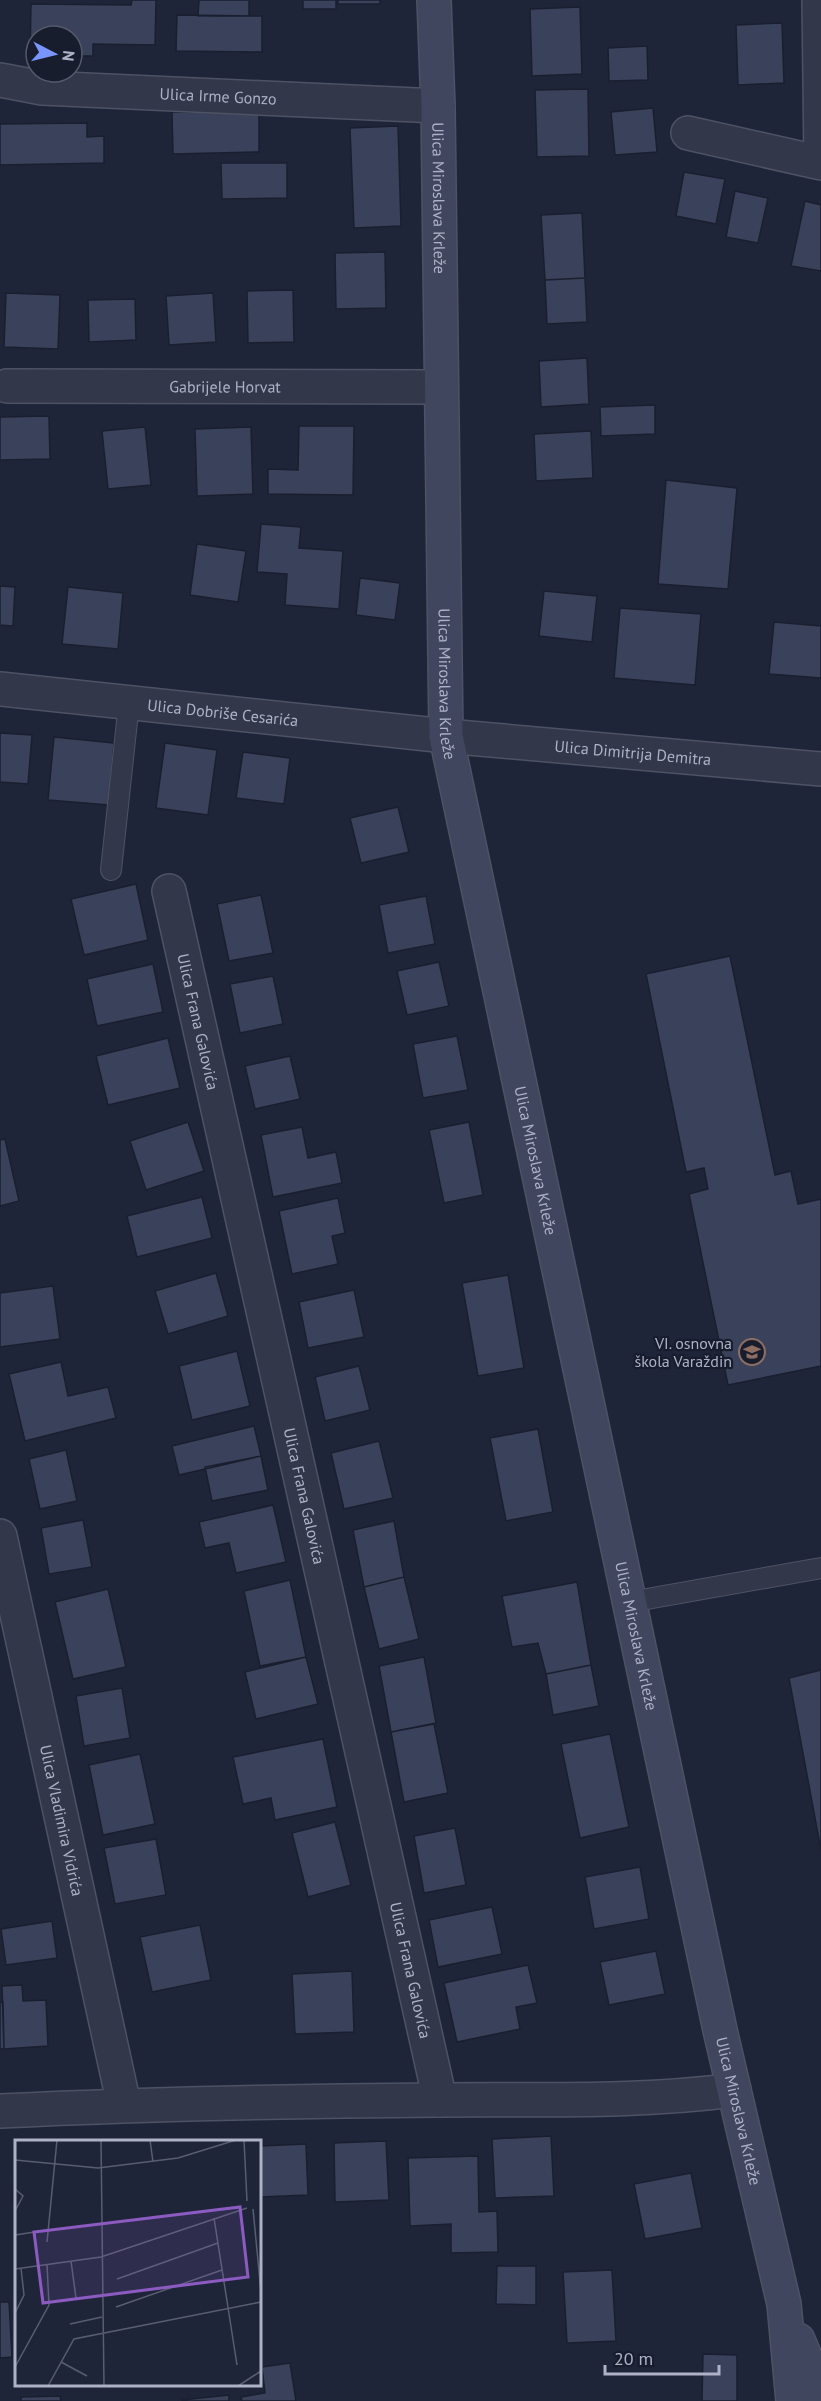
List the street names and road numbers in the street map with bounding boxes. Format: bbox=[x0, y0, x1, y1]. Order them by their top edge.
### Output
street label: Ulica Irme Gonzo bbox=[159, 83, 277, 109]
street label: Ulica Miroslava Krleže bbox=[428, 122, 450, 274]
street label: Gabrijele Horvat bbox=[169, 376, 281, 397]
street label: Ulica Miroslava Krleže bbox=[434, 608, 461, 761]
street label: Ulica Dobriše Cesarića bbox=[146, 695, 299, 730]
street label: Ulica Dimitrija Demitra bbox=[554, 736, 712, 769]
street label: Ulica Frana Galovića bbox=[173, 952, 223, 1092]
street label: Ulica Miroslava Krleže bbox=[510, 1084, 561, 1237]
street label: Ulica Frana Galovića bbox=[280, 1426, 330, 1566]
street label: Ulica Miroslava Krleže bbox=[611, 1560, 662, 1712]
street label: Ulica Vladimira Vidrića bbox=[36, 1743, 88, 1898]
street label: Ulica Frana Galovića bbox=[386, 1900, 436, 2040]
street label: Ulica Miroslava Krleže bbox=[712, 2035, 766, 2187]

